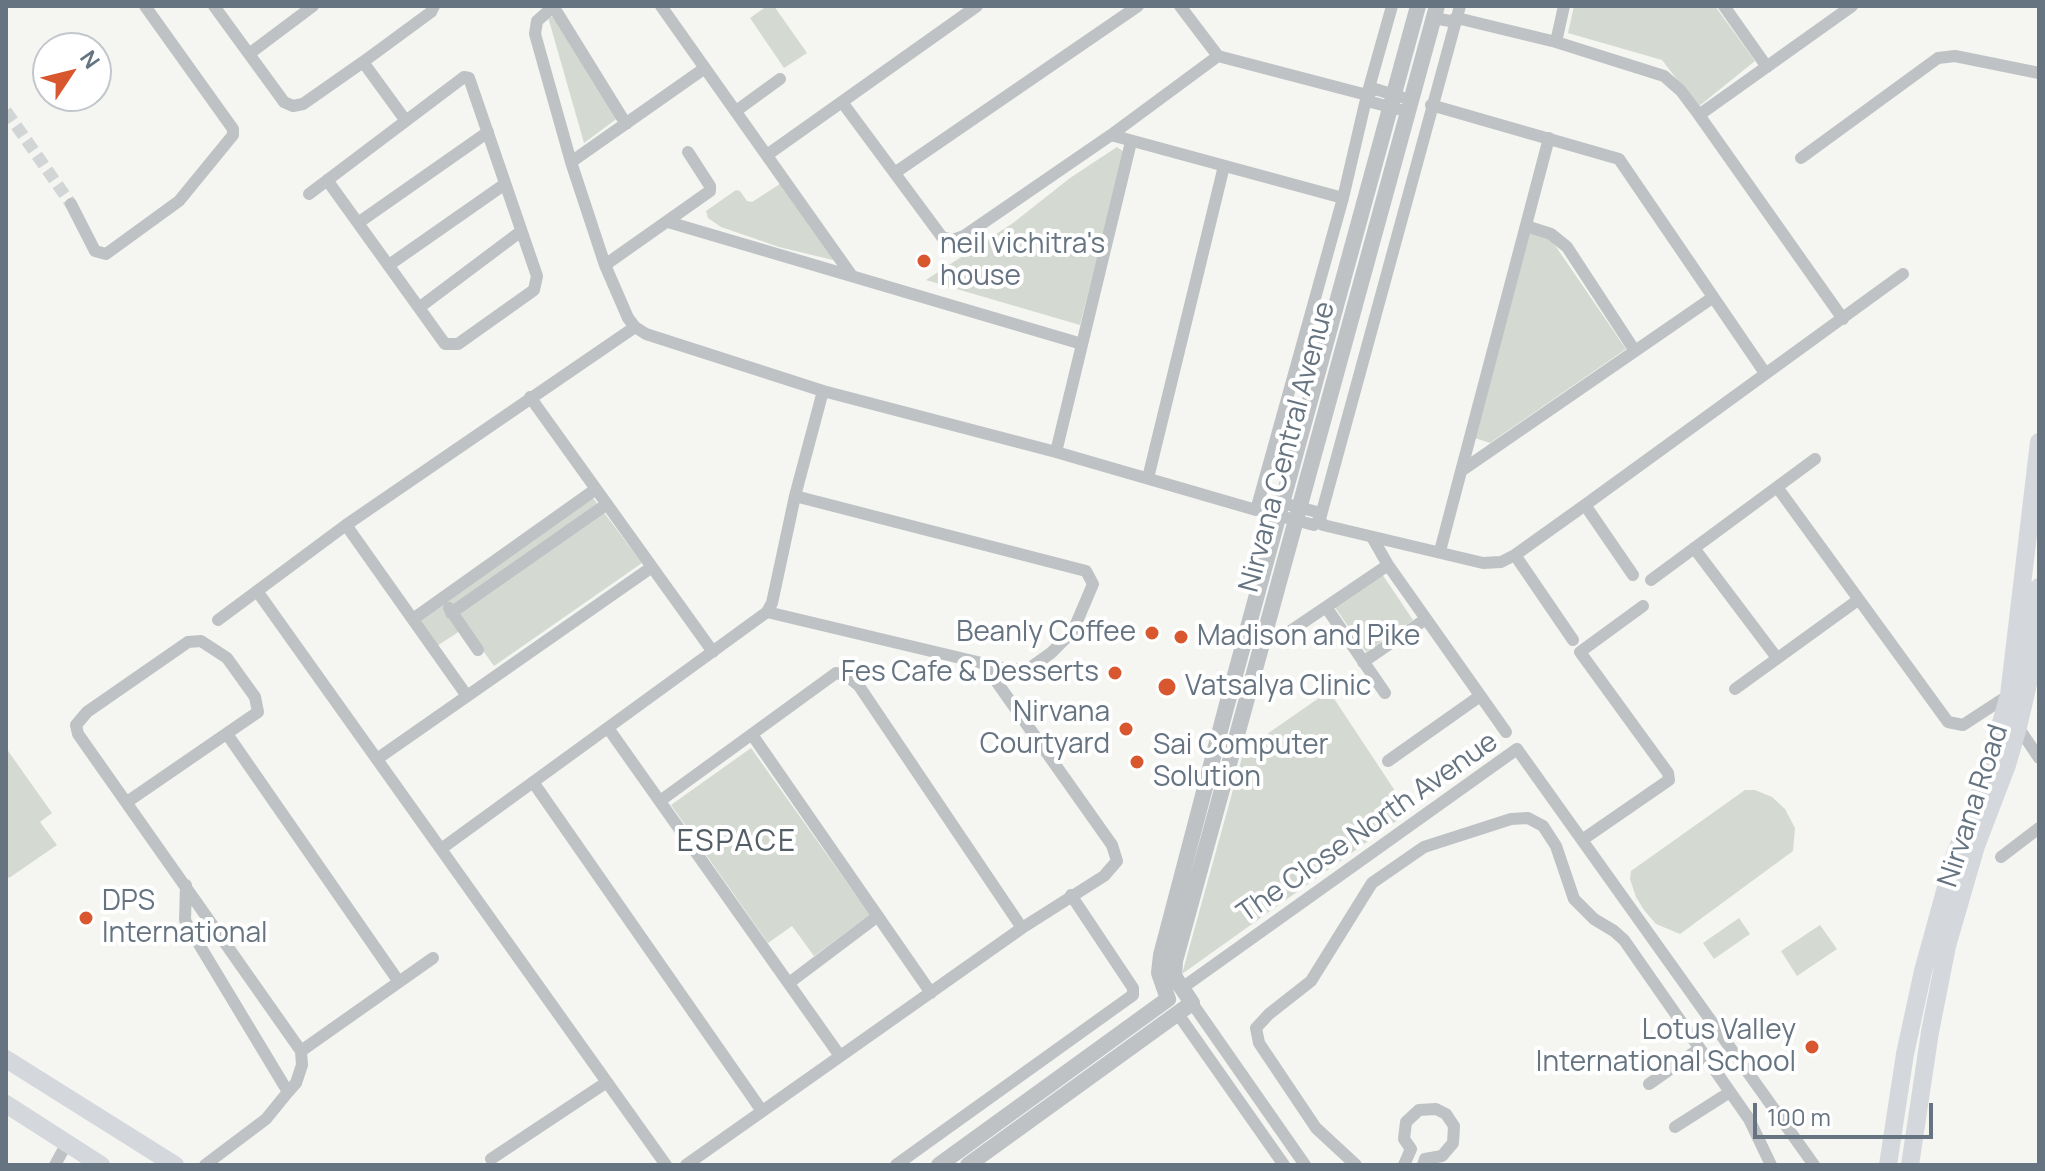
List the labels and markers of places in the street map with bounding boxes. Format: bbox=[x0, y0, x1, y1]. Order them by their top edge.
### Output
place label: neil vichitra's house bbox=[940, 228, 1105, 294]
marker: neil vichitra's house bbox=[915, 252, 933, 270]
place label: Beanly Coffee bbox=[956, 616, 1136, 650]
place label: Madison and Pike bbox=[1197, 620, 1420, 654]
marker: Beanly Coffee bbox=[1143, 624, 1161, 642]
marker: Madison and Pike bbox=[1172, 628, 1190, 646]
place label: Fes Cafe & Desserts bbox=[841, 656, 1099, 690]
marker: Fes Cafe & Desserts bbox=[1106, 664, 1124, 682]
place label: Vatsalya Clinic bbox=[1185, 670, 1371, 704]
marker: Vatsalya Clinic bbox=[1156, 676, 1178, 698]
place label: Nirvana Courtyard bbox=[980, 696, 1110, 762]
marker: Nirvana Courtyard bbox=[1117, 720, 1135, 738]
place label: Sai Computer Solution bbox=[1153, 729, 1329, 795]
marker: Sai Computer Solution bbox=[1128, 753, 1146, 771]
place label: DPS International bbox=[102, 885, 268, 951]
marker: DPS International bbox=[77, 909, 95, 927]
place label: Lotus Valley International School bbox=[1536, 1014, 1796, 1080]
marker: Lotus Valley International School bbox=[1803, 1038, 1821, 1056]

